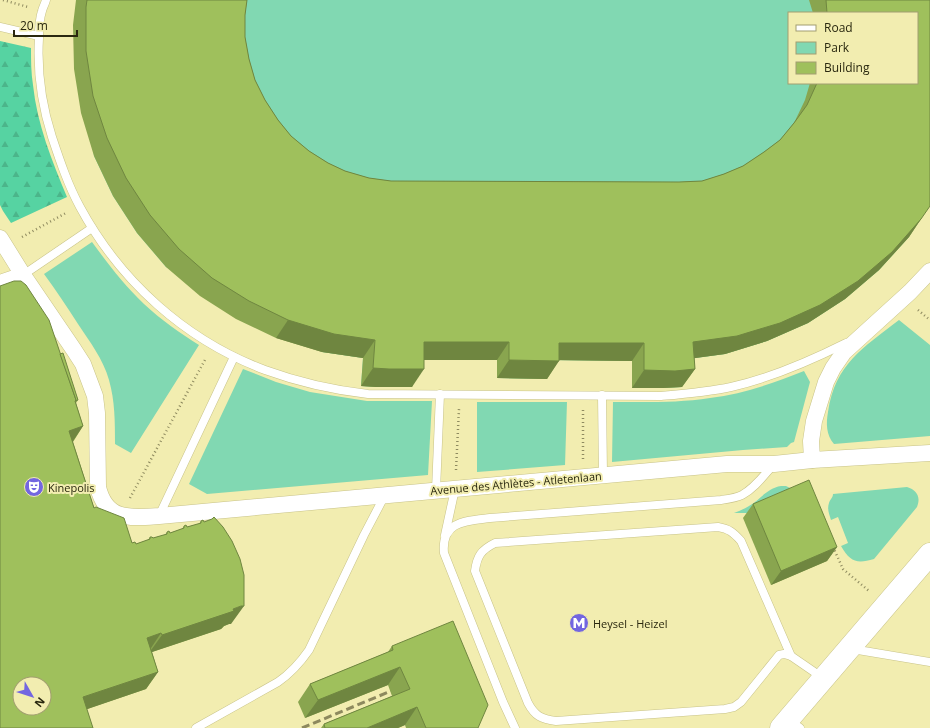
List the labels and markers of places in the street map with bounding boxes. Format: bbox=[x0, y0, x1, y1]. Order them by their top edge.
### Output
theatre icon: Kinepolis bbox=[23, 476, 45, 498]
place label: Kinepolis bbox=[48, 480, 95, 495]
metro station icon: Heysel - Heizel bbox=[568, 612, 590, 634]
place label: Heysel - Heizel bbox=[593, 616, 667, 631]

